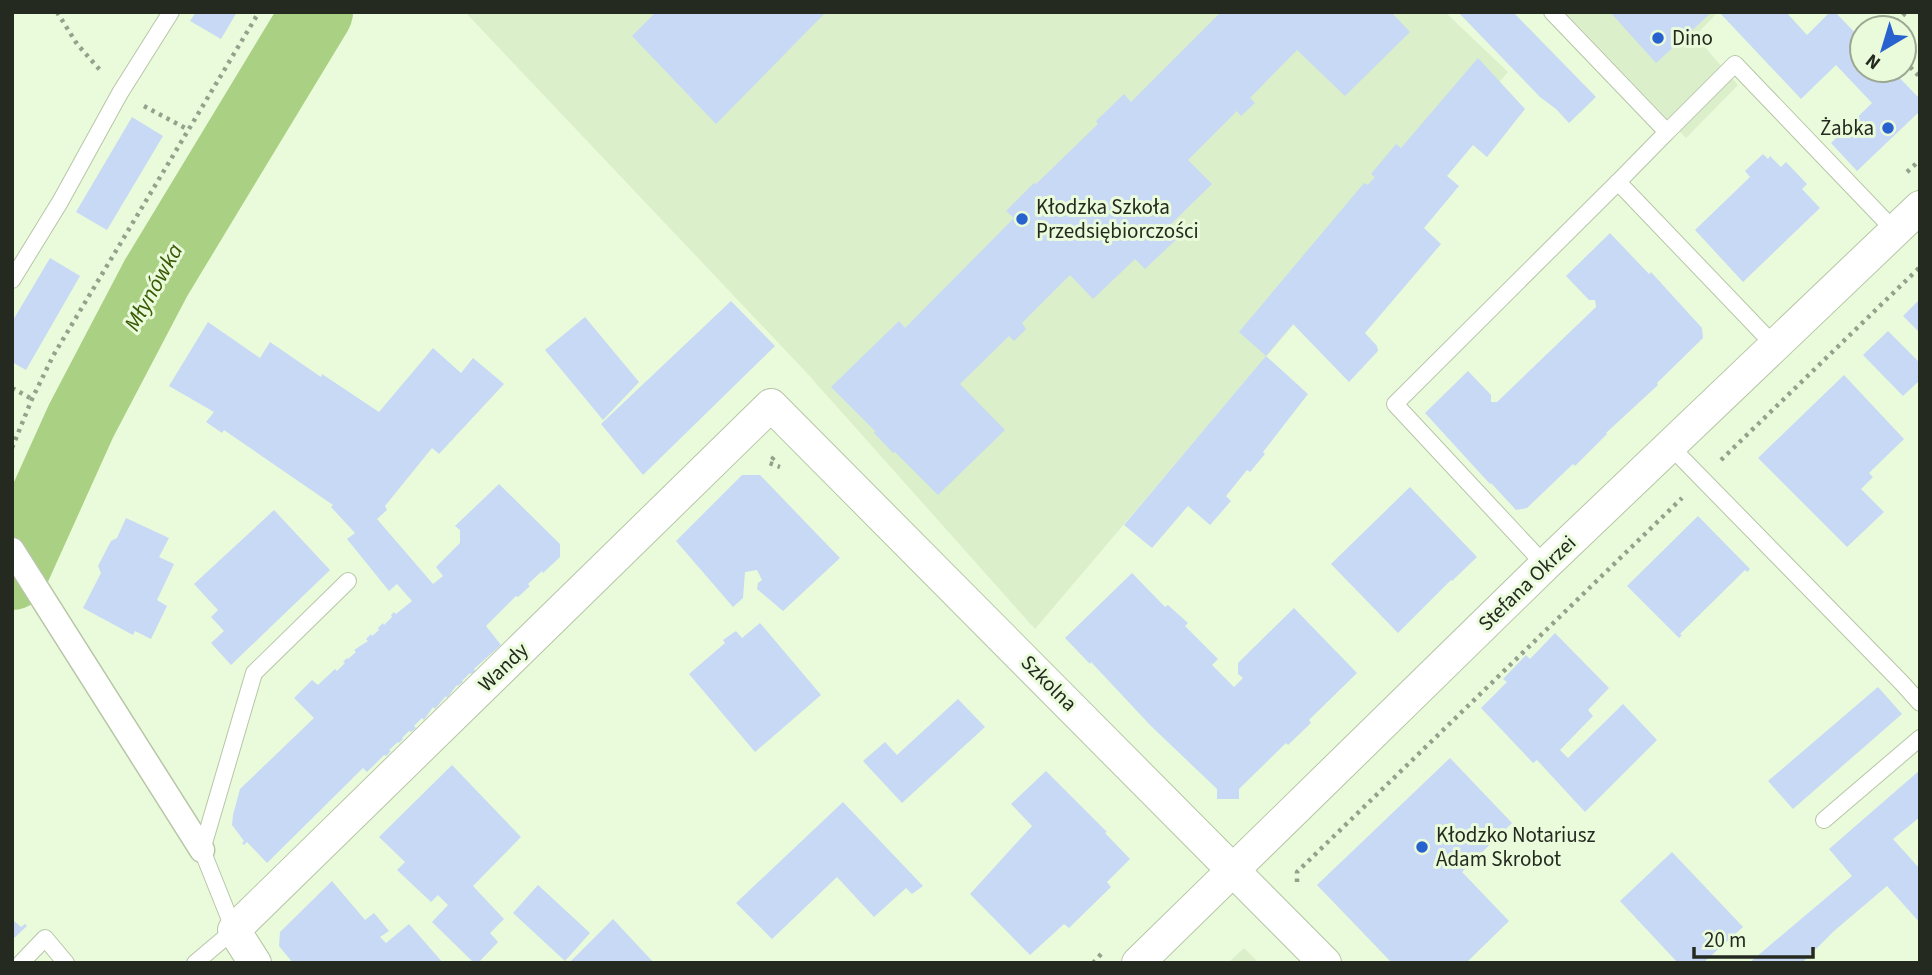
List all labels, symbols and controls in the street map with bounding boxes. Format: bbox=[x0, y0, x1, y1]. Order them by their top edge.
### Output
north arrow bbox=[1848, 14, 1918, 84]
place label: Dino bbox=[1672, 23, 1713, 53]
marker: Dino bbox=[1650, 30, 1666, 46]
text: N bbox=[1860, 47, 1887, 76]
place label: Żabka bbox=[1820, 113, 1874, 143]
marker: Żabka bbox=[1880, 120, 1896, 136]
place label: Kłodzka Szkoła Przedsiębiorczości bbox=[1036, 192, 1199, 246]
marker: Kłodzka Szkoła Przedsiębiorczości bbox=[1014, 211, 1030, 227]
water label: Młynówka bbox=[116, 237, 191, 337]
street label: Stefana Okrzei bbox=[1471, 528, 1583, 638]
street label: Wandy bbox=[471, 635, 535, 699]
street label: Szkolna bbox=[1014, 648, 1084, 718]
place label: Kłodzko Notariusz Adam Skrobot bbox=[1436, 820, 1595, 874]
marker: Kłodzko Notariusz Adam Skrobot bbox=[1414, 839, 1430, 855]
scale bar bbox=[1694, 916, 1813, 960]
text: 20 m bbox=[1704, 925, 1746, 955]

